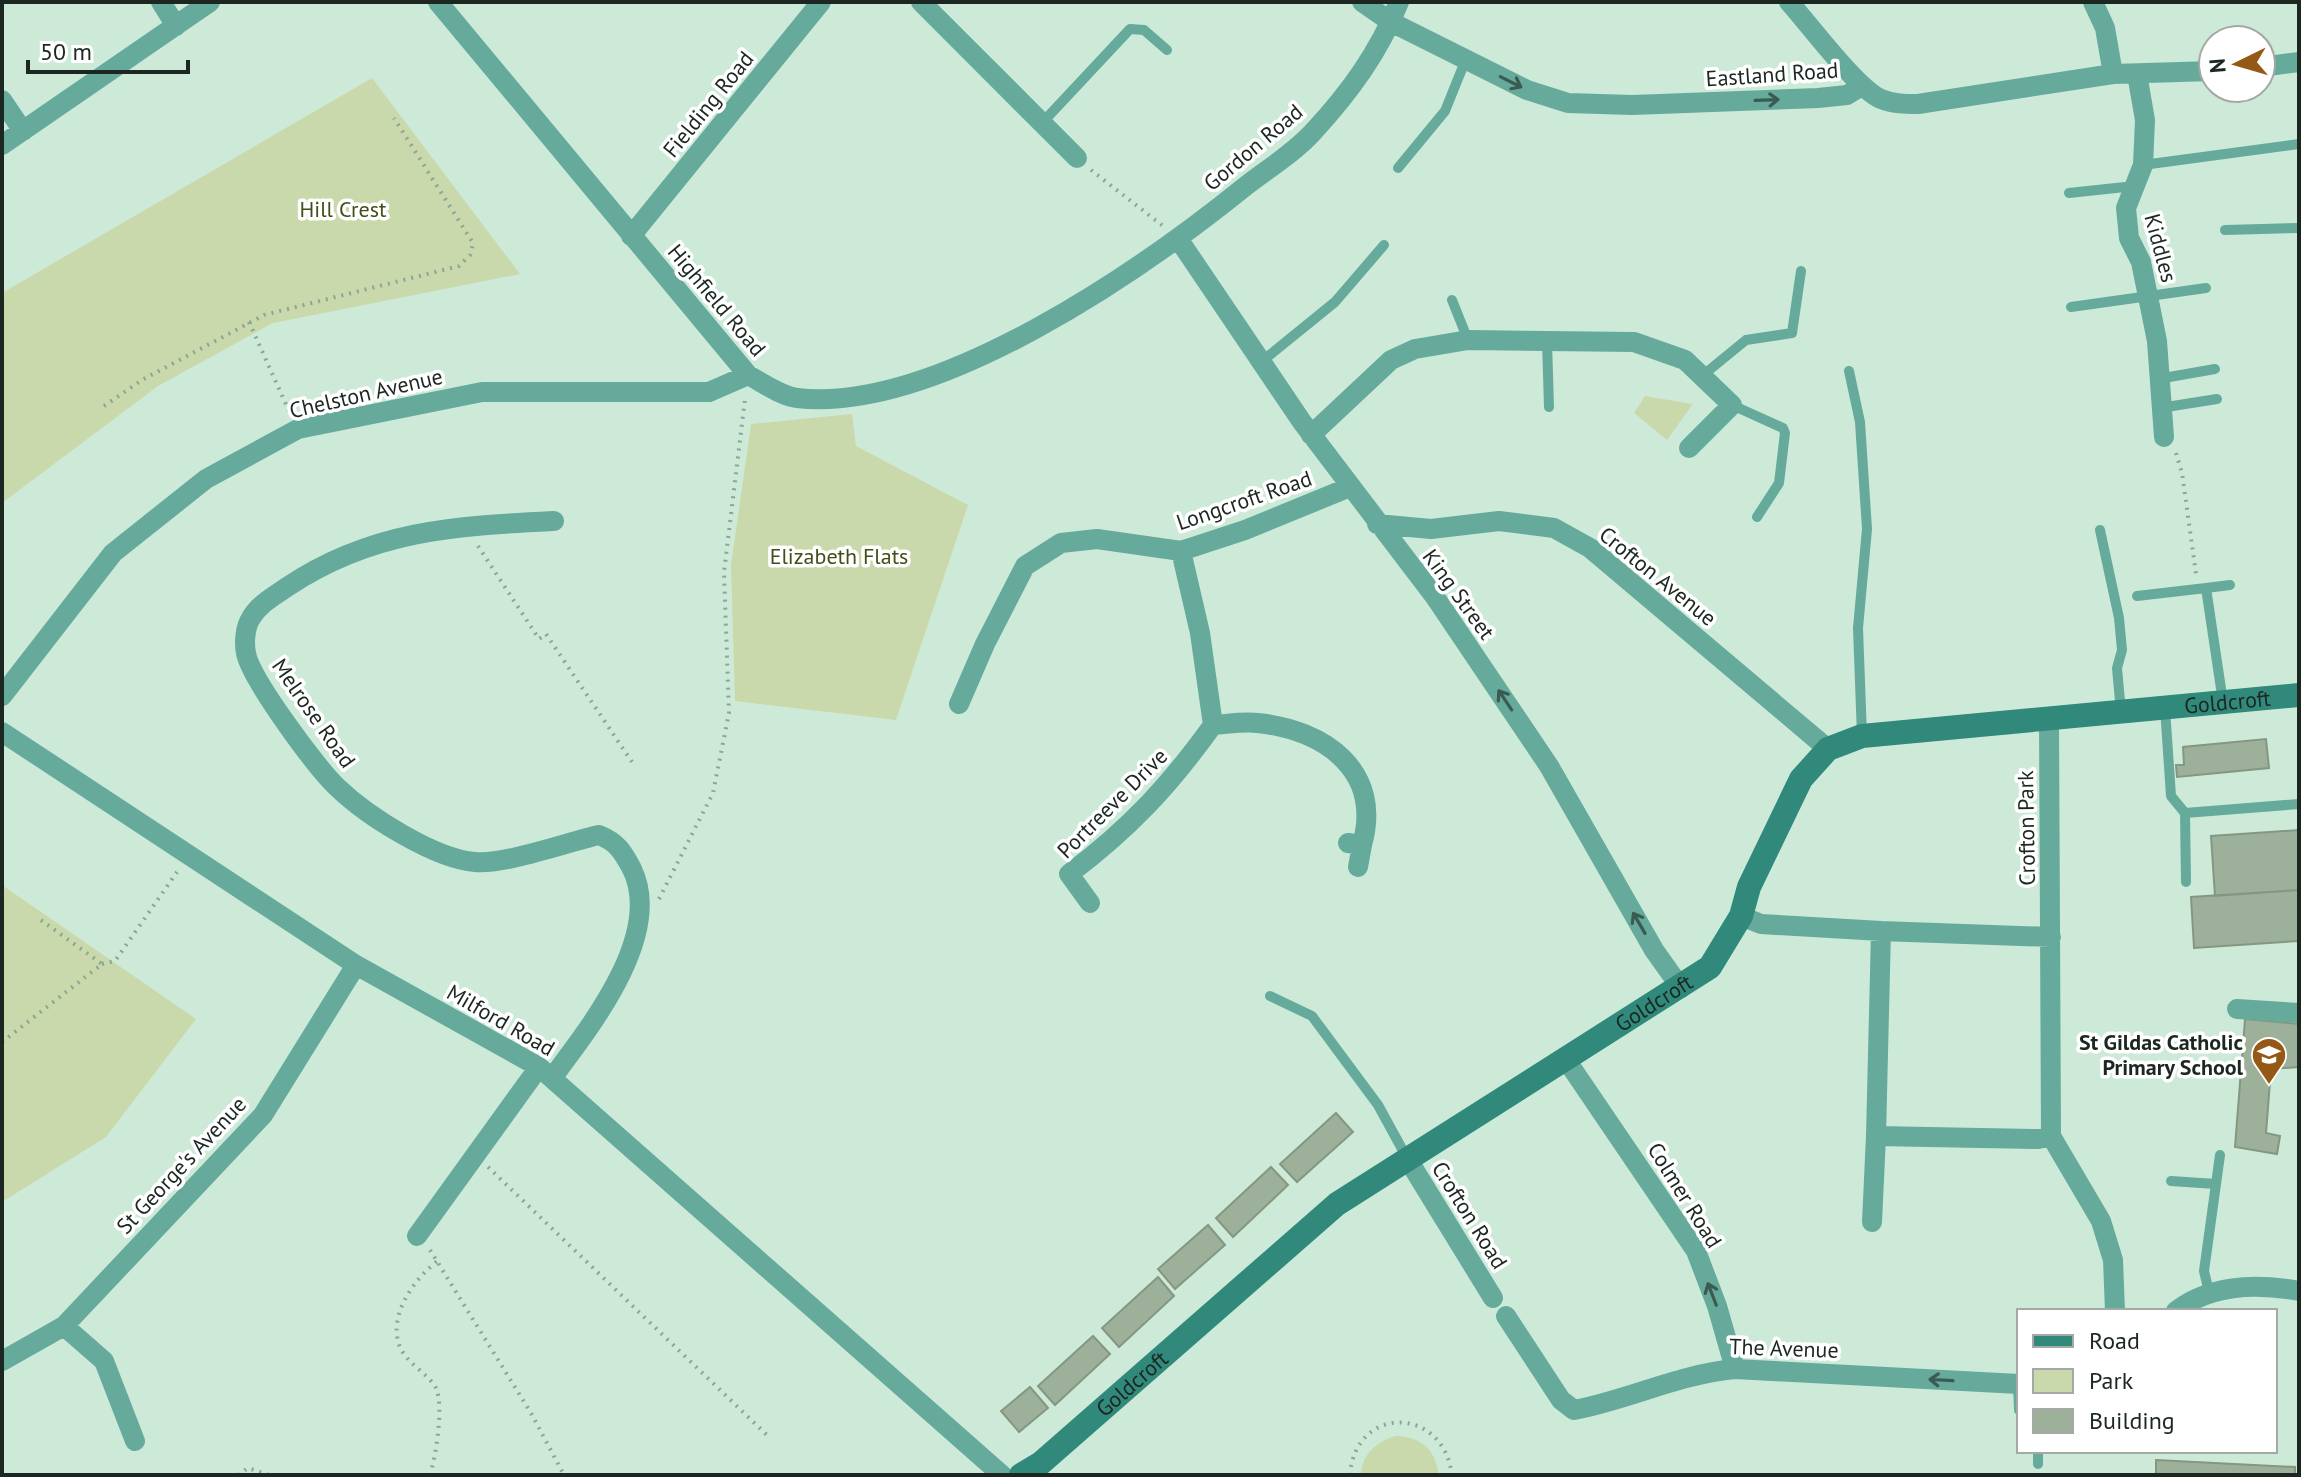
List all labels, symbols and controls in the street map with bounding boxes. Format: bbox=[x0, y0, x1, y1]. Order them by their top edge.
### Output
scale bar bbox=[28, 24, 188, 74]
north arrow bbox=[2197, 24, 2277, 104]
text: 50 m bbox=[40, 36, 92, 67]
street label: Fielding Road bbox=[657, 45, 759, 163]
street label: Eastland Road bbox=[1705, 55, 1839, 93]
text: N bbox=[2202, 57, 2232, 74]
one-way arrow bbox=[1499, 74, 1523, 90]
one-way arrow bbox=[1753, 92, 1780, 107]
street label: Gordon Road bbox=[1198, 97, 1308, 197]
park label: Hill Crest bbox=[300, 195, 387, 223]
street label: Kiddles bbox=[2138, 211, 2184, 285]
street label: Highfield Road bbox=[662, 238, 772, 362]
street label: Chelston Avenue bbox=[287, 362, 445, 424]
street label: Longcroft Road bbox=[1173, 464, 1315, 536]
street label: Crofton Avenue bbox=[1594, 520, 1722, 632]
park label: Elizabeth Flats bbox=[770, 542, 908, 570]
street label: King Street bbox=[1417, 543, 1502, 645]
street label: Melrose Road bbox=[266, 653, 362, 773]
street label: Goldcroft bbox=[2183, 684, 2272, 720]
one-way arrow bbox=[1497, 690, 1513, 712]
street label: Portreeve Drive bbox=[1051, 742, 1173, 864]
street label: Crofton Park bbox=[2011, 770, 2041, 886]
one-way arrow bbox=[1631, 912, 1647, 935]
street label: Goldcroft bbox=[1610, 967, 1698, 1038]
street label: Milford Road bbox=[442, 978, 560, 1062]
place label: St Gildas Catholic Primary School bbox=[2079, 1028, 2244, 1081]
school or university icon: St Gildas Catholic Primary School bbox=[2250, 1036, 2288, 1086]
street label: St George's Avenue bbox=[110, 1090, 252, 1240]
street label: Colmer Road bbox=[1642, 1137, 1728, 1253]
street label: Crofton Road bbox=[1426, 1156, 1514, 1274]
one-way arrow bbox=[1704, 1282, 1718, 1307]
legend bbox=[2017, 1309, 2277, 1453]
text: Road bbox=[2089, 1325, 2140, 1356]
street label: The Avenue bbox=[1729, 1332, 1839, 1364]
street label: Goldcroft bbox=[1090, 1344, 1174, 1423]
text: Park bbox=[2089, 1365, 2134, 1396]
one-way arrow bbox=[1928, 1372, 1955, 1387]
text: Building bbox=[2089, 1405, 2175, 1436]

